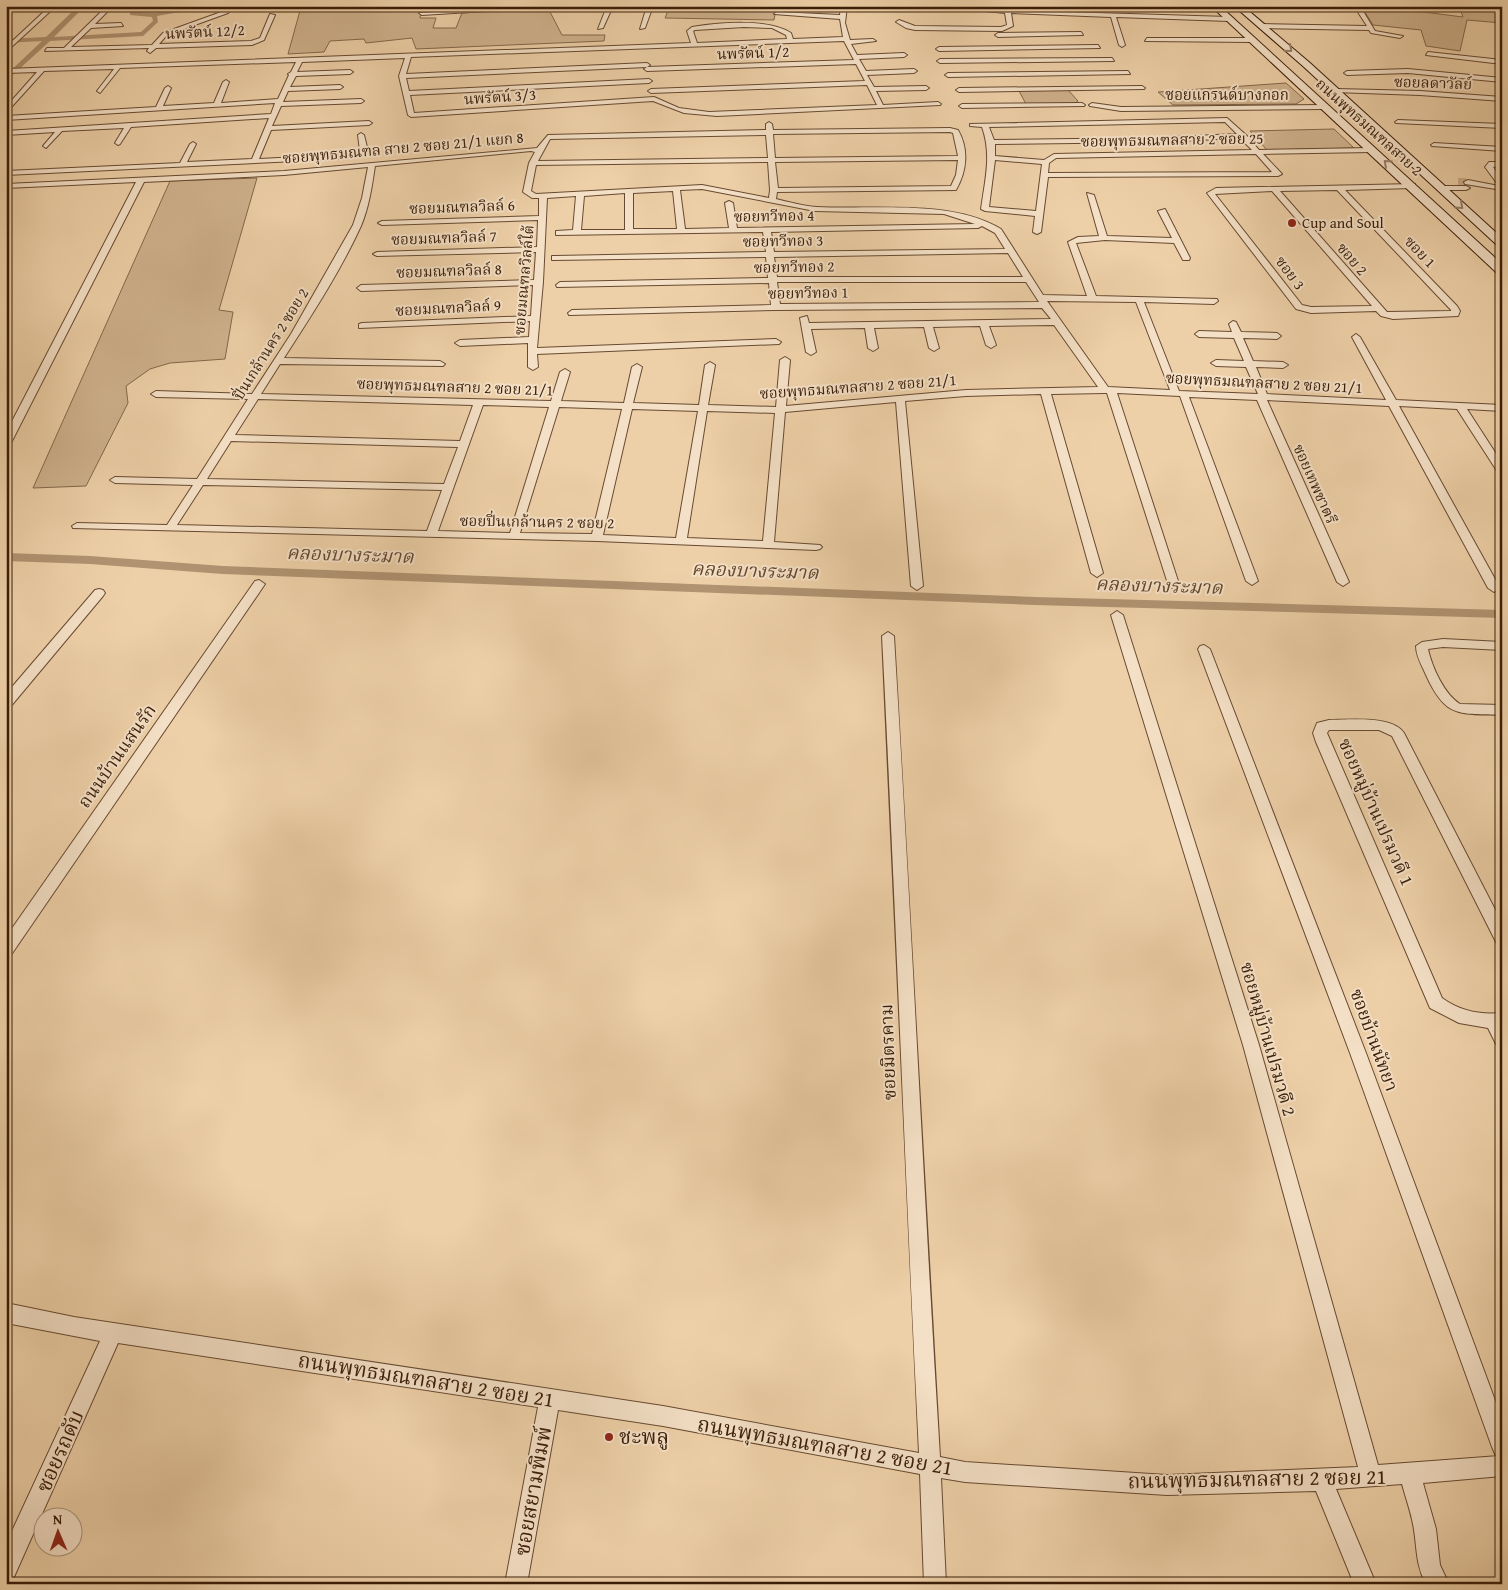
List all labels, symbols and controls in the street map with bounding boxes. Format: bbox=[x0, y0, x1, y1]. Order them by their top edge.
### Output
street label: นพรัตน์ 12/2 bbox=[165, 19, 245, 44]
street label: นพรัตน์ 1/2 bbox=[716, 41, 790, 64]
one-way arrow bbox=[1283, 43, 1292, 52]
street label: ซอยลดาวัลย์ bbox=[1393, 71, 1473, 94]
street label: ถนนพุทธมณฑลสาย 2 bbox=[1311, 73, 1427, 181]
street label: นพรัตน์ 3/3 bbox=[463, 83, 537, 110]
street label: ซอยแกรนด์บางกอก bbox=[1165, 84, 1289, 105]
street label: ซอยพุทธมณฑล สาย 2 ซอย 21/1 แยก 8 bbox=[282, 126, 524, 170]
street label: ซอยพุทธมณฑลสาย 2 ซอย 25 bbox=[1080, 127, 1264, 153]
one-way arrow bbox=[1383, 160, 1392, 169]
street label: ซอยมณฑลวิลล์ 6 bbox=[409, 194, 515, 219]
one-way arrow bbox=[1455, 200, 1464, 209]
street label: ซอยทวีทอง 4 bbox=[733, 204, 815, 227]
place label: Cup and Soul bbox=[1302, 212, 1384, 233]
marker: Cup and Soul bbox=[1286, 217, 1298, 229]
street label: ซอยมณฑลวิลล์ใต้ bbox=[508, 224, 539, 336]
street label: ซอยมณฑลวิลล์ 7 bbox=[391, 225, 497, 250]
street label: ซอยทวีทอง 3 bbox=[742, 229, 824, 252]
street label: ซอย 1 bbox=[1400, 231, 1441, 272]
street label: ซอย 2 bbox=[1332, 238, 1373, 280]
street label: ซอย 3 bbox=[1271, 251, 1310, 294]
street label: ซอยทวีทอง 2 bbox=[753, 255, 835, 278]
street label: ซอยมณฑลวิลล์ 8 bbox=[396, 258, 502, 283]
street label: ซอยทวีทอง 1 bbox=[767, 281, 849, 304]
street label: ปิ่นเกล้านคร 2 ซอย 2 bbox=[227, 284, 313, 404]
street label: ซอยมณฑลวิลล์ 9 bbox=[395, 294, 501, 321]
street label: ซอยพุทธมณฑลสาย 2 ซอย 21/1 bbox=[1165, 367, 1363, 399]
street label: ซอยพุทธมณฑลสาย 2 ซอย 21/1 bbox=[759, 369, 957, 405]
street label: ซอยพุทธมณฑลสาย 2 ซอย 21/1 bbox=[356, 373, 554, 401]
street label: ซอยเทพชาตรี bbox=[1288, 440, 1342, 527]
street label: ซอยปิ่นเกล้านคร 2 ซอย 2 bbox=[459, 510, 615, 533]
water label: คลองบางระมาด bbox=[286, 538, 415, 570]
water label: คลองบางระมาด bbox=[691, 554, 820, 586]
water label: คลองบางระมาด bbox=[1095, 569, 1224, 601]
street label: ถนนบ้านแสนรัก bbox=[71, 698, 162, 813]
street label: ซอยหมู่บ้านเปรมวดี 1 bbox=[1332, 734, 1421, 890]
street label: ซอยหมู่บ้านเปรมวดี 2 bbox=[1234, 959, 1303, 1119]
street label: ซอยบ้านนัทยา bbox=[1343, 985, 1406, 1095]
street label: ซอยมิตรคาม bbox=[872, 1003, 903, 1101]
street label: ถนนพุทธมณฑลสาย 2 ซอย 21 bbox=[296, 1344, 556, 1415]
street label: ซอยรถดับ bbox=[28, 1405, 91, 1497]
street label: ถนนพุทธมณฑลสาย 2 ซอย 21 bbox=[695, 1408, 955, 1483]
place label: ชะพลู bbox=[619, 1421, 669, 1452]
street label: ซอยสยามพิมพ์ bbox=[506, 1424, 559, 1558]
marker: ชะพลู bbox=[603, 1431, 615, 1443]
street label: ถนนพุทธมณฑลสาย 2 ซอย 21 bbox=[1127, 1461, 1387, 1496]
north arrow bbox=[32, 1508, 82, 1558]
text: N bbox=[53, 1509, 63, 1529]

